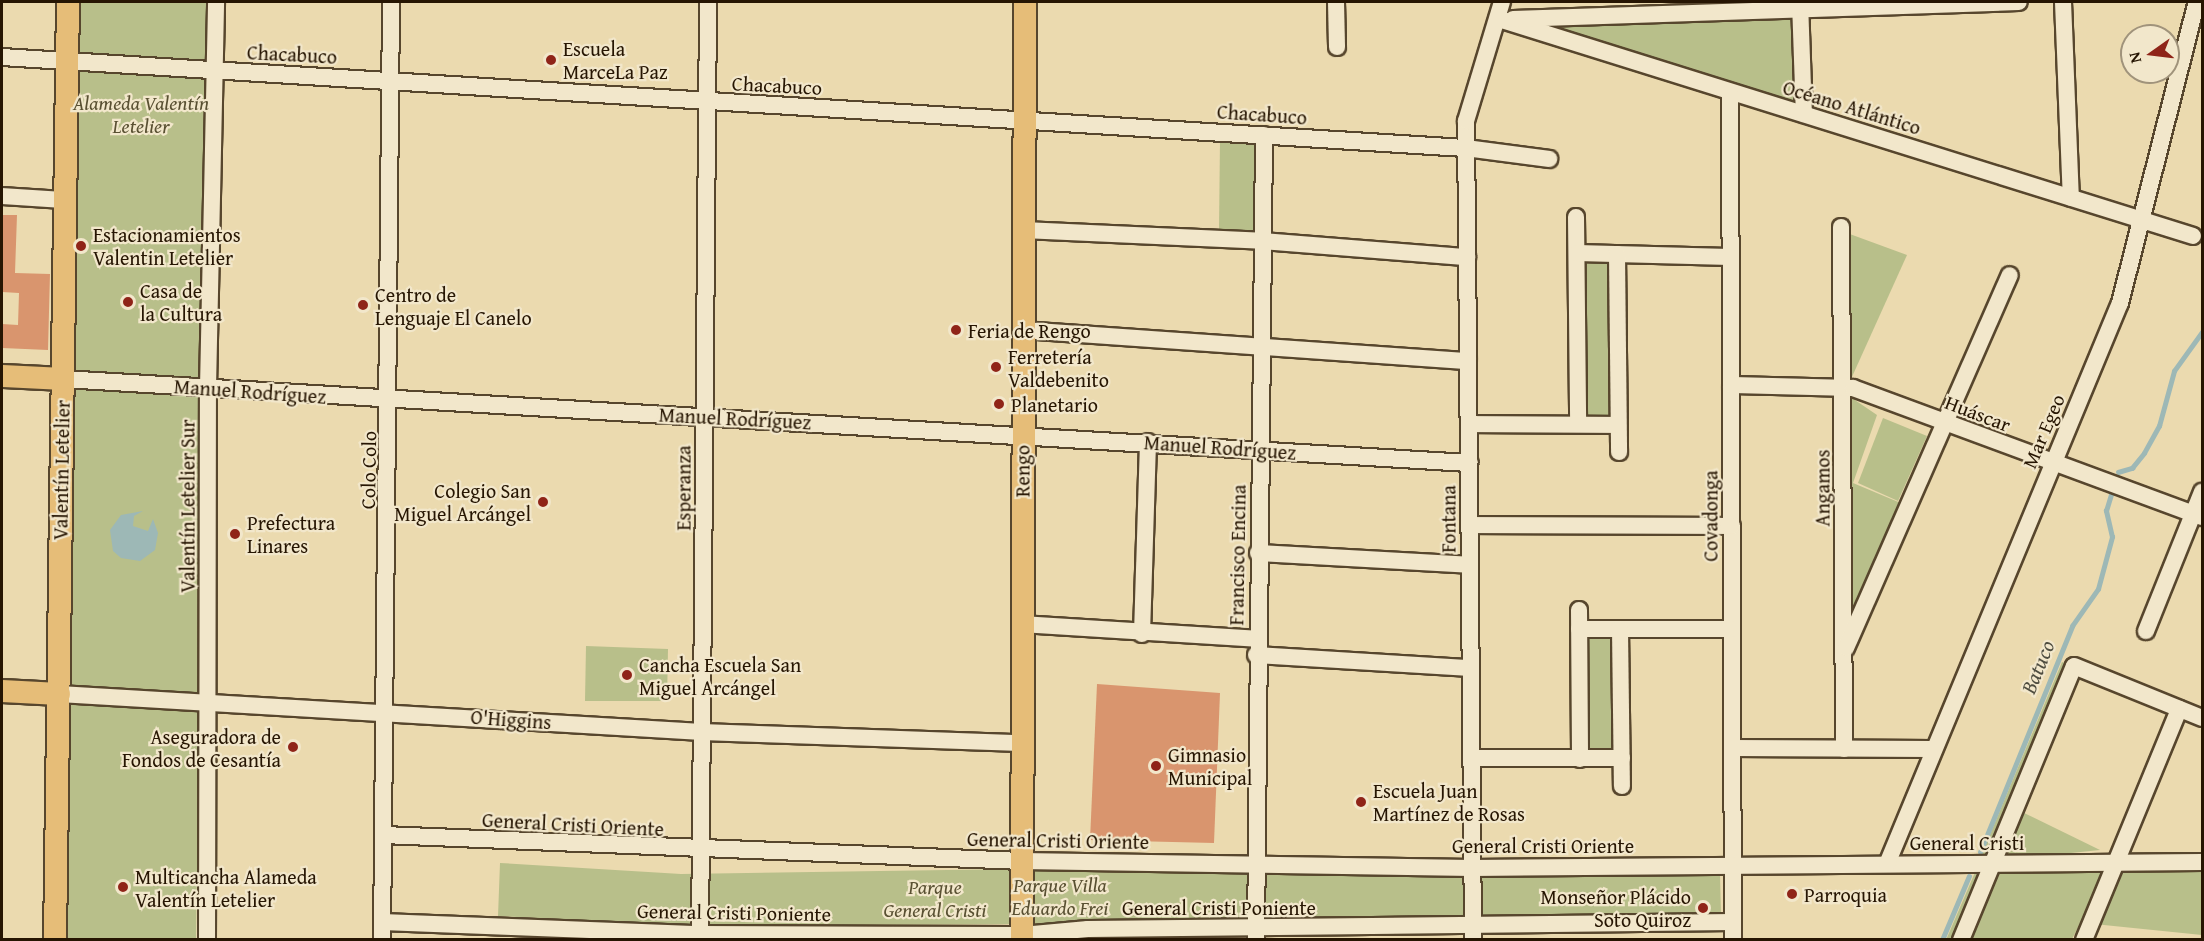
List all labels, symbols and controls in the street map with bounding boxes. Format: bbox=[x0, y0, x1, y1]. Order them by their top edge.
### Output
north arrow bbox=[2120, 24, 2180, 84]
place label: Escuela MarceLa Paz bbox=[563, 36, 668, 83]
street label: Chacabuco bbox=[246, 40, 338, 68]
text: N bbox=[2122, 50, 2147, 66]
marker: Escuela MarceLa Paz bbox=[544, 53, 558, 67]
street label: Chacabuco bbox=[731, 71, 823, 99]
street label: Océano Atlántico bbox=[1780, 75, 1924, 139]
park label: Alameda Valentín Letelier bbox=[73, 91, 209, 138]
street label: Chacabuco bbox=[1216, 99, 1308, 129]
place label: Estacionamientos Valentin Letelier bbox=[93, 222, 241, 269]
marker: Estacionamientos Valentin Letelier bbox=[74, 239, 88, 253]
place label: Casa de la Cultura bbox=[140, 278, 222, 325]
place label: Centro de Lenguaje El Canelo bbox=[375, 282, 532, 329]
marker: Casa de la Cultura bbox=[121, 295, 135, 309]
marker: Centro de Lenguaje El Canelo bbox=[356, 298, 370, 312]
place label: Feria de Rengo bbox=[968, 318, 1091, 342]
marker: Feria de Rengo bbox=[949, 323, 963, 337]
place label: Ferretería Valdebenito bbox=[1008, 344, 1109, 391]
marker: Ferretería Valdebenito bbox=[989, 360, 1003, 374]
street label: Manuel Rodríguez bbox=[173, 374, 327, 408]
street label: Huáscar bbox=[1942, 390, 2014, 436]
street label: Mar Egeo bbox=[2017, 390, 2069, 472]
place label: Planetario bbox=[1011, 392, 1098, 416]
marker: Planetario bbox=[992, 397, 1006, 411]
street label: Valentín Letelier bbox=[48, 400, 74, 540]
street label: Manuel Rodríguez bbox=[658, 402, 812, 434]
street label: Valentín Letelier Sur bbox=[175, 419, 199, 593]
street label: Manuel Rodríguez bbox=[1143, 430, 1297, 464]
street label: Colo Colo bbox=[355, 431, 381, 509]
street label: Esperanza bbox=[671, 445, 695, 531]
street label: Rengo bbox=[1010, 445, 1034, 497]
street label: Angamos bbox=[1810, 449, 1834, 527]
street label: Covadonga bbox=[1698, 470, 1722, 562]
place label: Colegio San Miguel Arcángel bbox=[394, 478, 531, 525]
street label: Francisco Encina bbox=[1224, 484, 1250, 626]
street label: Fontana bbox=[1436, 485, 1460, 553]
marker: Colegio San Miguel Arcángel bbox=[536, 495, 550, 509]
place label: Prefectura Linares bbox=[247, 510, 335, 557]
marker: Prefectura Linares bbox=[228, 527, 242, 541]
water label: Batuco bbox=[2016, 637, 2060, 697]
place label: Cancha Escuela San Miguel Arcángel bbox=[639, 652, 801, 699]
marker: Cancha Escuela San Miguel Arcángel bbox=[620, 668, 634, 682]
street label: O'Higgins bbox=[470, 704, 552, 734]
place label: Aseguradora de Fondos de Cesantía bbox=[122, 724, 281, 771]
marker: Aseguradora de Fondos de Cesantía bbox=[286, 740, 300, 754]
place label: Gimnasio Municipal bbox=[1168, 742, 1252, 789]
marker: Gimnasio Municipal bbox=[1149, 759, 1163, 773]
place label: Escuela Juan Martínez de Rosas bbox=[1373, 778, 1525, 825]
marker: Escuela Juan Martínez de Rosas bbox=[1354, 795, 1368, 809]
street label: General Cristi Oriente bbox=[481, 807, 665, 841]
street label: General Cristi Oriente bbox=[967, 826, 1149, 854]
street label: General Cristi bbox=[1910, 830, 2024, 854]
street label: General Cristi Oriente bbox=[1452, 833, 1634, 857]
place label: Multicancha Alameda Valentín Letelier bbox=[135, 864, 317, 911]
park label: Parque Villa Eduardo Frei bbox=[1012, 873, 1108, 920]
park label: Parque General Cristi bbox=[884, 874, 986, 921]
marker: Multicancha Alameda Valentín Letelier bbox=[116, 880, 130, 894]
place label: Parroquia bbox=[1804, 882, 1887, 906]
place label: Monseñor Plácido Soto Quiroz bbox=[1541, 885, 1691, 932]
marker: Parroquia bbox=[1785, 887, 1799, 901]
street label: General Cristi Poniente bbox=[1122, 895, 1316, 919]
street label: General Cristi Poniente bbox=[637, 898, 831, 926]
marker: Monseñor Plácido Soto Quiroz bbox=[1696, 901, 1710, 915]

